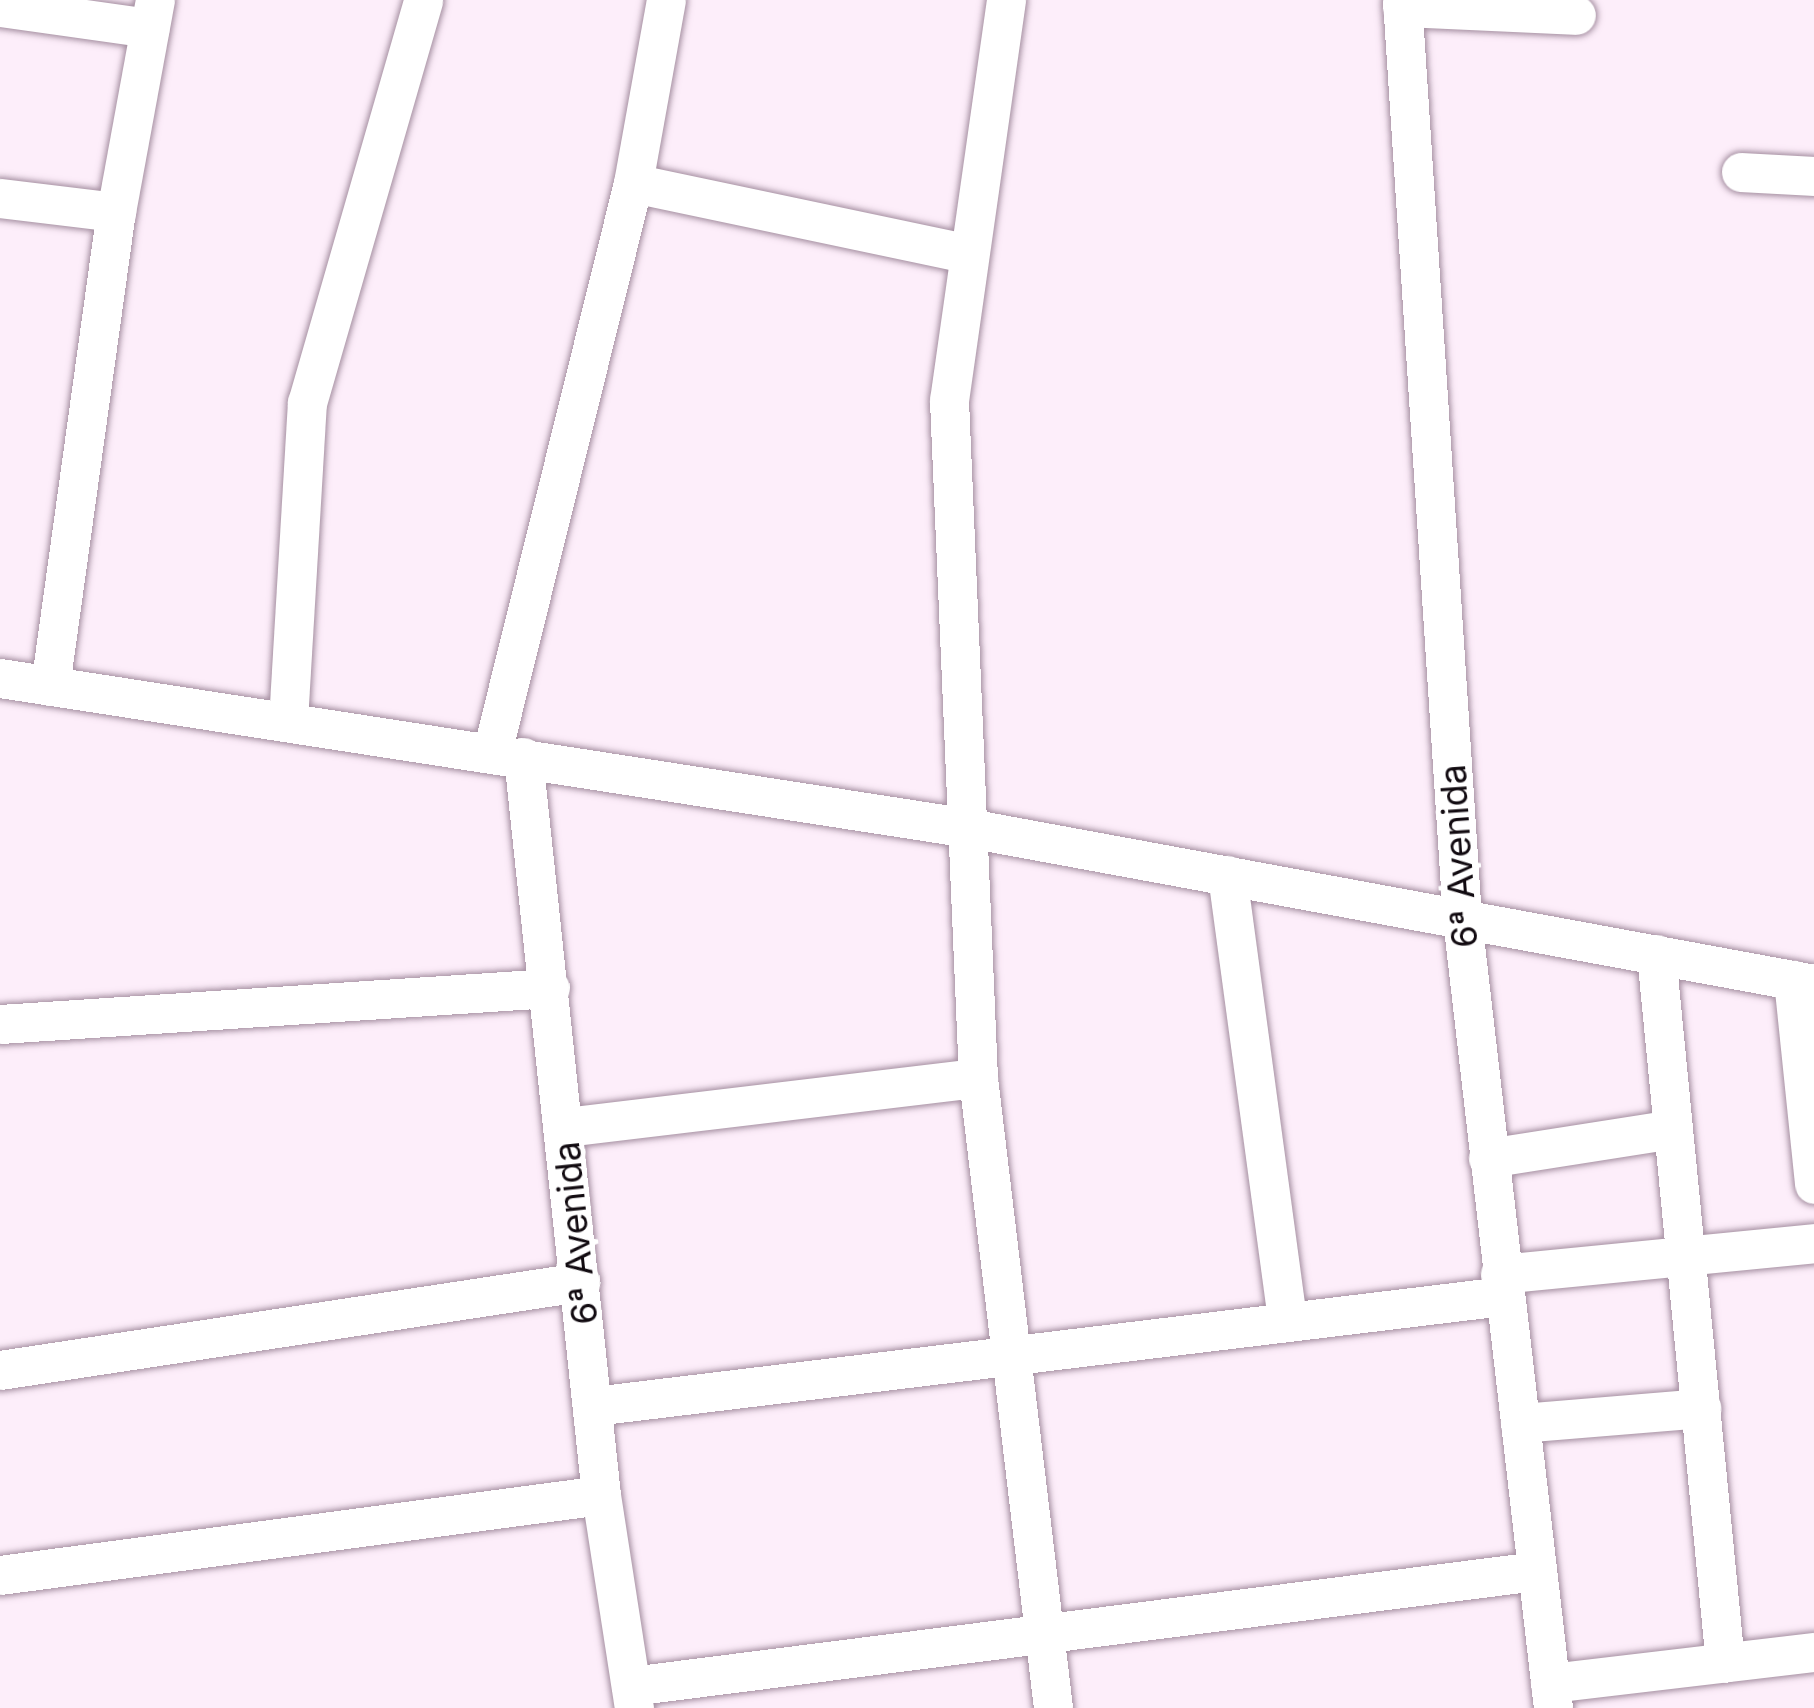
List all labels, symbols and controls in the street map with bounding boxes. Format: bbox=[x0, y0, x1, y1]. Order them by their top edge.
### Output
street label: 6ª Avenida bbox=[1431, 763, 1487, 949]
street label: 6ª Avenida bbox=[545, 1139, 607, 1327]

